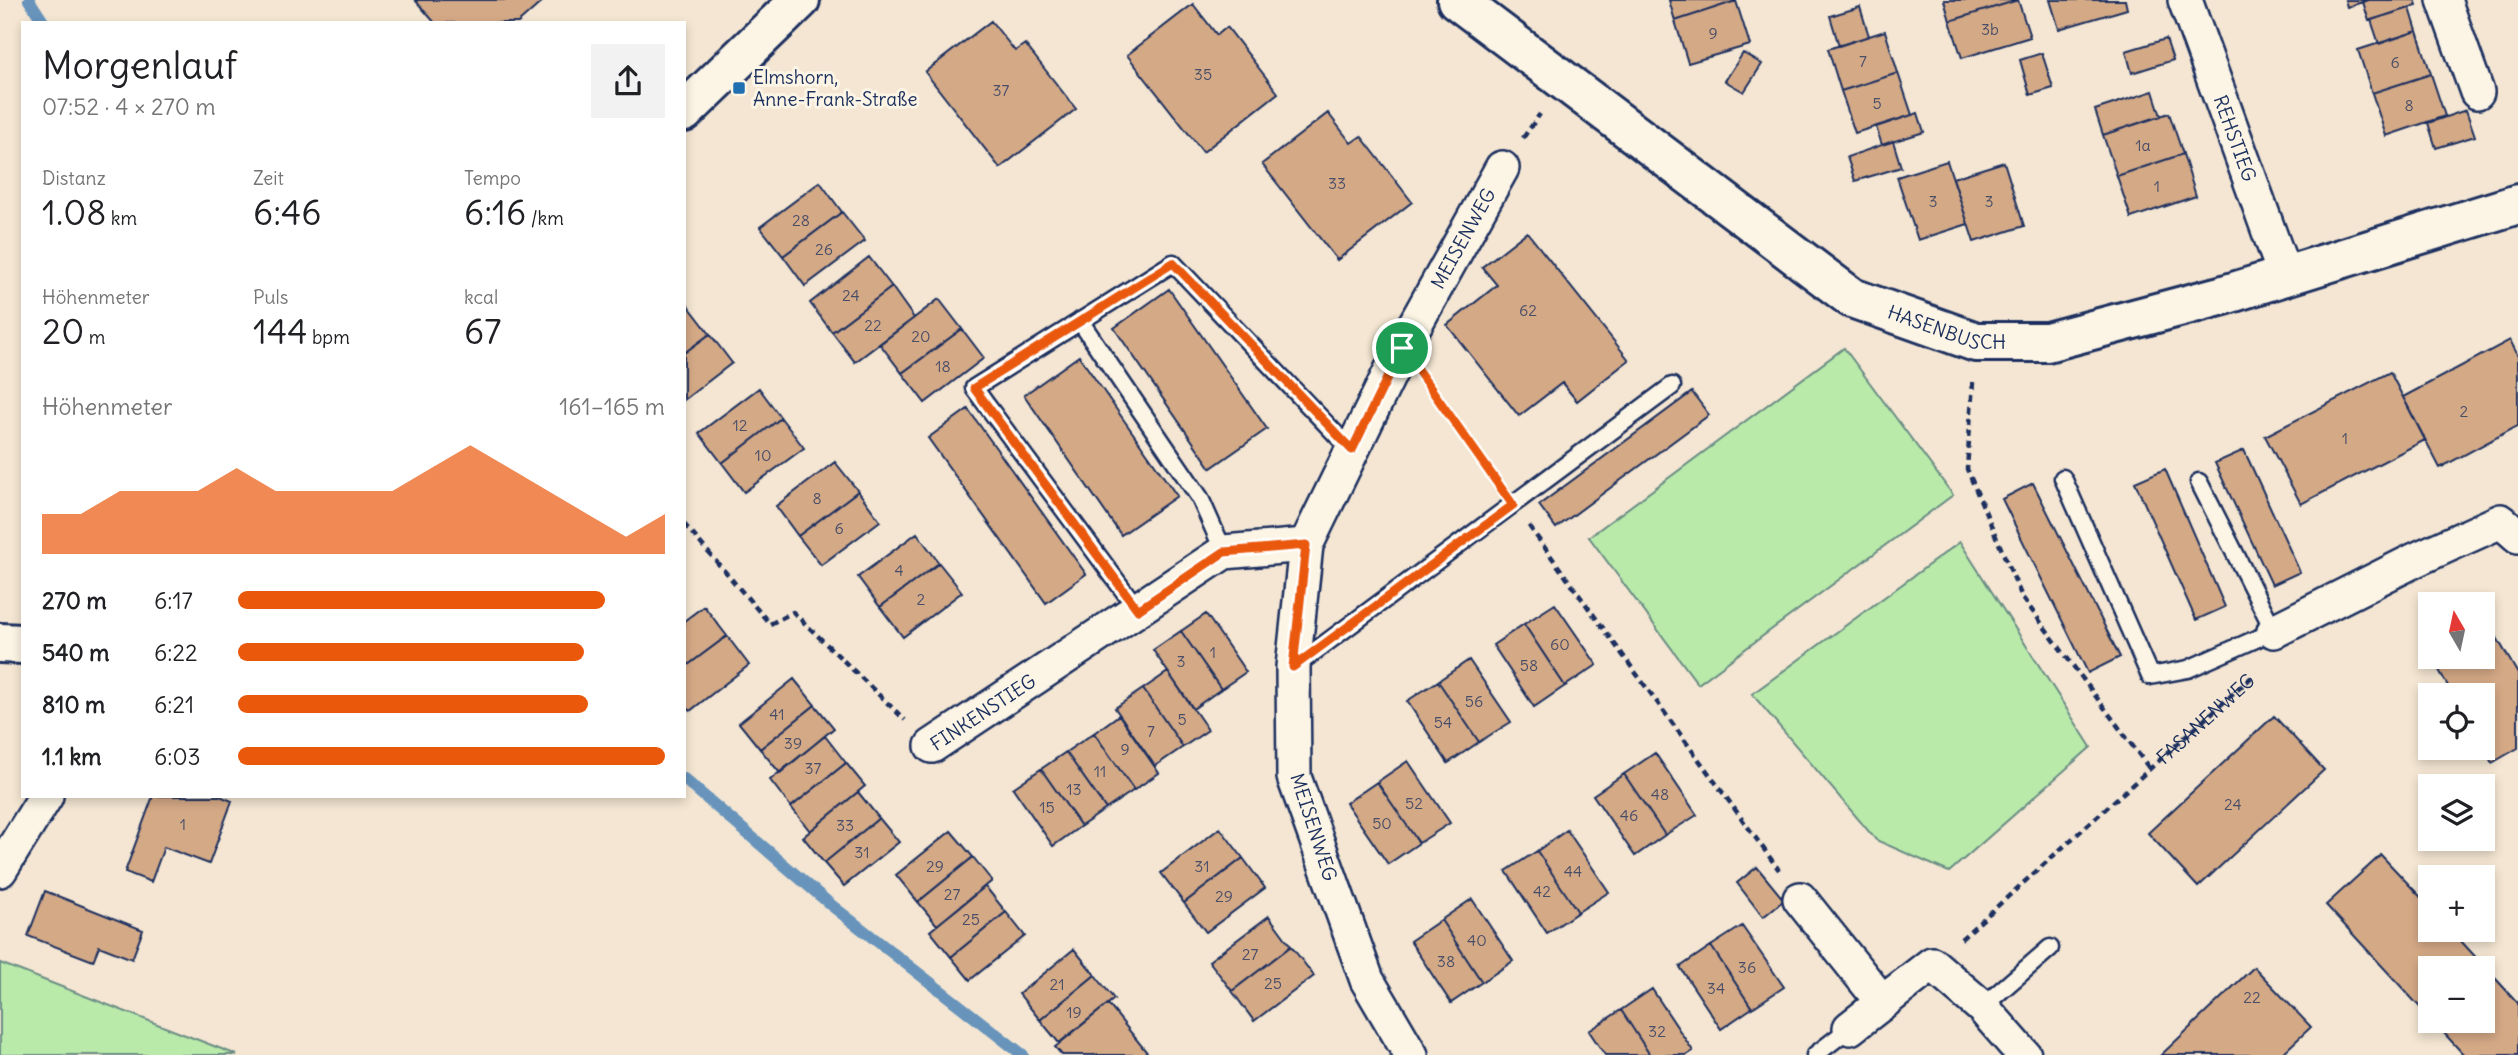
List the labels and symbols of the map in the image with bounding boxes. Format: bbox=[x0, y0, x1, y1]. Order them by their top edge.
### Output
house number: 3b bbox=[1981, 19, 1999, 39]
house number: 9 bbox=[1708, 23, 1718, 43]
house number: 7 bbox=[1859, 51, 1867, 71]
house number: 6 bbox=[2390, 52, 2400, 72]
house number: 35 bbox=[1194, 64, 1212, 84]
place label: Elmshorn, Anne-Frank-Straße bbox=[753, 65, 918, 111]
marker: Elmshorn, Anne-Frank-Straße bbox=[731, 80, 747, 96]
house number: 37 bbox=[993, 80, 1010, 100]
street label: REHSTIEG bbox=[2208, 92, 2262, 185]
house number: 5 bbox=[1872, 93, 1882, 113]
house number: 8 bbox=[2404, 95, 2414, 115]
house number: 1a bbox=[2135, 135, 2151, 155]
house number: 33 bbox=[1328, 173, 1346, 193]
house number: 1 bbox=[2154, 176, 2160, 196]
street label: MEISENWEG bbox=[1425, 184, 1501, 293]
house number: 3 bbox=[1928, 191, 1938, 211]
house number: 3 bbox=[1984, 191, 1994, 211]
house number: 28 bbox=[792, 210, 810, 230]
house number: 26 bbox=[815, 239, 833, 259]
house number: 24 bbox=[842, 285, 860, 305]
house number: 62 bbox=[1519, 300, 1537, 320]
street label: HASENBUSCH bbox=[1885, 300, 2006, 355]
house number: 22 bbox=[864, 315, 882, 335]
pin bbox=[1372, 318, 1432, 378]
house number: 20 bbox=[911, 326, 931, 346]
house number: 18 bbox=[935, 356, 951, 376]
house number: 2 bbox=[2460, 401, 2469, 421]
house number: 12 bbox=[732, 415, 748, 435]
house number: 1 bbox=[2342, 428, 2348, 448]
house number: 10 bbox=[755, 445, 771, 465]
house number: 8 bbox=[812, 488, 822, 508]
house number: 6 bbox=[834, 518, 844, 538]
house number: 4 bbox=[894, 560, 904, 580]
house number: 2 bbox=[917, 589, 926, 609]
north arrow bbox=[2418, 592, 2496, 668]
house number: 60 bbox=[1550, 634, 1570, 654]
house number: 1 bbox=[1210, 642, 1216, 662]
house number: 3 bbox=[1176, 651, 1186, 671]
house number: 58 bbox=[1520, 655, 1538, 675]
street label: FASANENWEG bbox=[2151, 668, 2260, 769]
street label: FINKENSTIEG bbox=[926, 669, 1040, 756]
house number: 56 bbox=[1465, 691, 1483, 711]
house number: 41 bbox=[769, 704, 785, 724]
house number: 5 bbox=[1177, 709, 1187, 729]
house number: 54 bbox=[1434, 712, 1452, 732]
house number: 7 bbox=[1147, 721, 1155, 741]
house number: 39 bbox=[784, 733, 802, 753]
house number: 9 bbox=[1120, 739, 1130, 759]
house number: 37 bbox=[805, 758, 822, 778]
house number: 11 bbox=[1094, 761, 1106, 781]
street label: MEISENWEG bbox=[1285, 770, 1343, 884]
house number: 13 bbox=[1066, 779, 1082, 799]
house number: 48 bbox=[1651, 784, 1669, 804]
house number: 52 bbox=[1405, 793, 1423, 813]
house number: 24 bbox=[2224, 794, 2242, 814]
house number: 15 bbox=[1039, 797, 1055, 817]
house number: 46 bbox=[1620, 805, 1638, 825]
house number: 50 bbox=[1372, 813, 1392, 833]
house number: 1 bbox=[180, 814, 186, 834]
house number: 33 bbox=[836, 815, 854, 835]
house number: 31 bbox=[854, 842, 870, 862]
house number: 29 bbox=[926, 856, 944, 876]
house number: 31 bbox=[1194, 856, 1210, 876]
house number: 44 bbox=[1564, 861, 1582, 881]
house number: 42 bbox=[1533, 881, 1551, 901]
house number: 27 bbox=[944, 884, 960, 904]
house number: 29 bbox=[1215, 886, 1233, 906]
house number: 25 bbox=[962, 909, 980, 929]
house number: 40 bbox=[1467, 930, 1487, 950]
house number: 27 bbox=[1242, 944, 1258, 964]
house number: 38 bbox=[1437, 951, 1455, 971]
house number: 36 bbox=[1738, 957, 1756, 977]
house number: 25 bbox=[1264, 973, 1282, 993]
house number: 21 bbox=[1049, 974, 1065, 994]
house number: 34 bbox=[1707, 978, 1725, 998]
house number: 22 bbox=[2243, 987, 2261, 1007]
house number: 19 bbox=[1066, 1002, 1082, 1022]
house number: 32 bbox=[1648, 1021, 1666, 1041]

